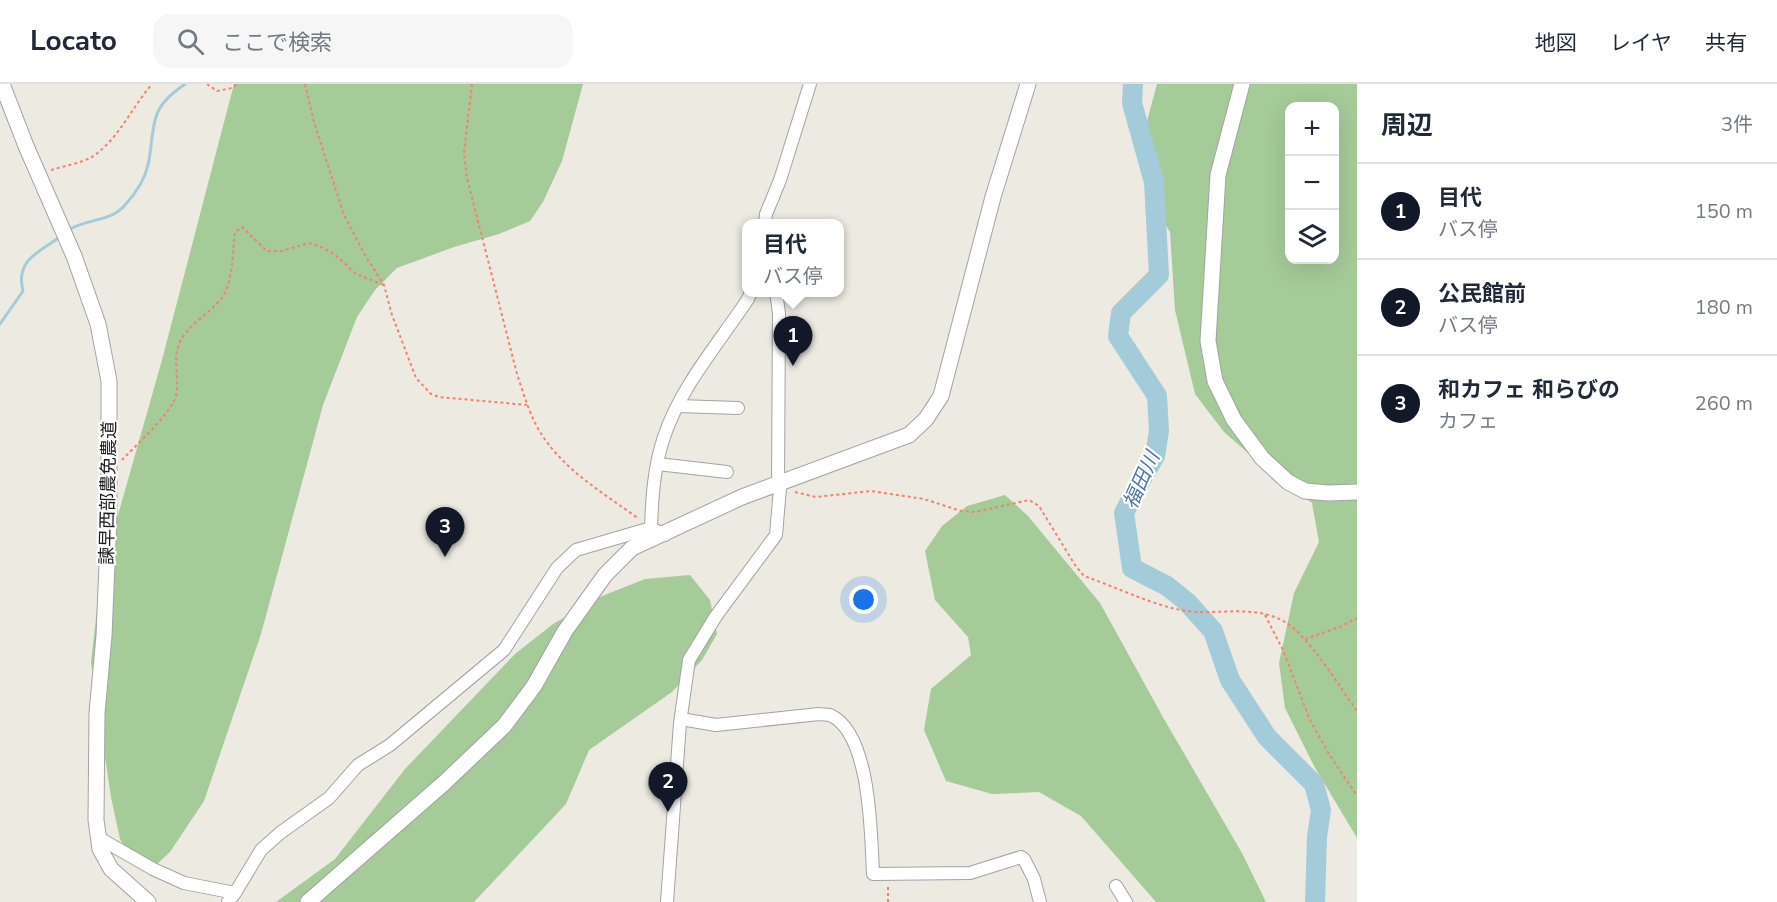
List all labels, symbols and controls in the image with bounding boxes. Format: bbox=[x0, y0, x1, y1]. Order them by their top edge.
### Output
search box bbox=[153, 14, 573, 68]
text: Locato bbox=[30, 22, 117, 60]
icon: search bbox=[174, 25, 207, 58]
text: ここで検索 bbox=[222, 28, 332, 58]
text: 地図 bbox=[1535, 29, 1577, 57]
text: レイヤ bbox=[1610, 29, 1672, 57]
text: 共有 bbox=[1705, 29, 1747, 57]
map controls bbox=[1285, 102, 1339, 264]
button: + bbox=[1285, 102, 1339, 156]
text: 周辺 bbox=[1381, 108, 1433, 143]
text: 3件 bbox=[1721, 111, 1753, 138]
button: − bbox=[1285, 156, 1339, 210]
text: 目代 bbox=[1438, 183, 1482, 213]
text: 1 bbox=[1395, 198, 1407, 225]
text: 150 m bbox=[1695, 198, 1753, 225]
button: layers bbox=[1285, 210, 1339, 264]
text: バス停 bbox=[1438, 216, 1498, 243]
popup bbox=[742, 219, 844, 297]
text: 目代 bbox=[763, 230, 807, 260]
text: バス停 bbox=[763, 263, 823, 290]
text: 公民館前 bbox=[1438, 279, 1526, 309]
text: 2 bbox=[1395, 294, 1407, 321]
text: 180 m bbox=[1695, 294, 1753, 321]
text: バス停 bbox=[1438, 312, 1498, 339]
pin: 1 bbox=[774, 316, 812, 366]
text: 和カフェ 和らびの bbox=[1438, 375, 1620, 405]
text: 3 bbox=[1395, 390, 1407, 417]
text: 260 m bbox=[1695, 390, 1753, 417]
text: カフェ bbox=[1438, 408, 1498, 435]
street label: 諫早西部農免農道 bbox=[95, 421, 121, 565]
water label: 福田川 bbox=[1117, 445, 1167, 513]
pin: 3 bbox=[426, 508, 464, 557]
your location bbox=[849, 585, 878, 614]
pin: 2 bbox=[648, 762, 688, 812]

